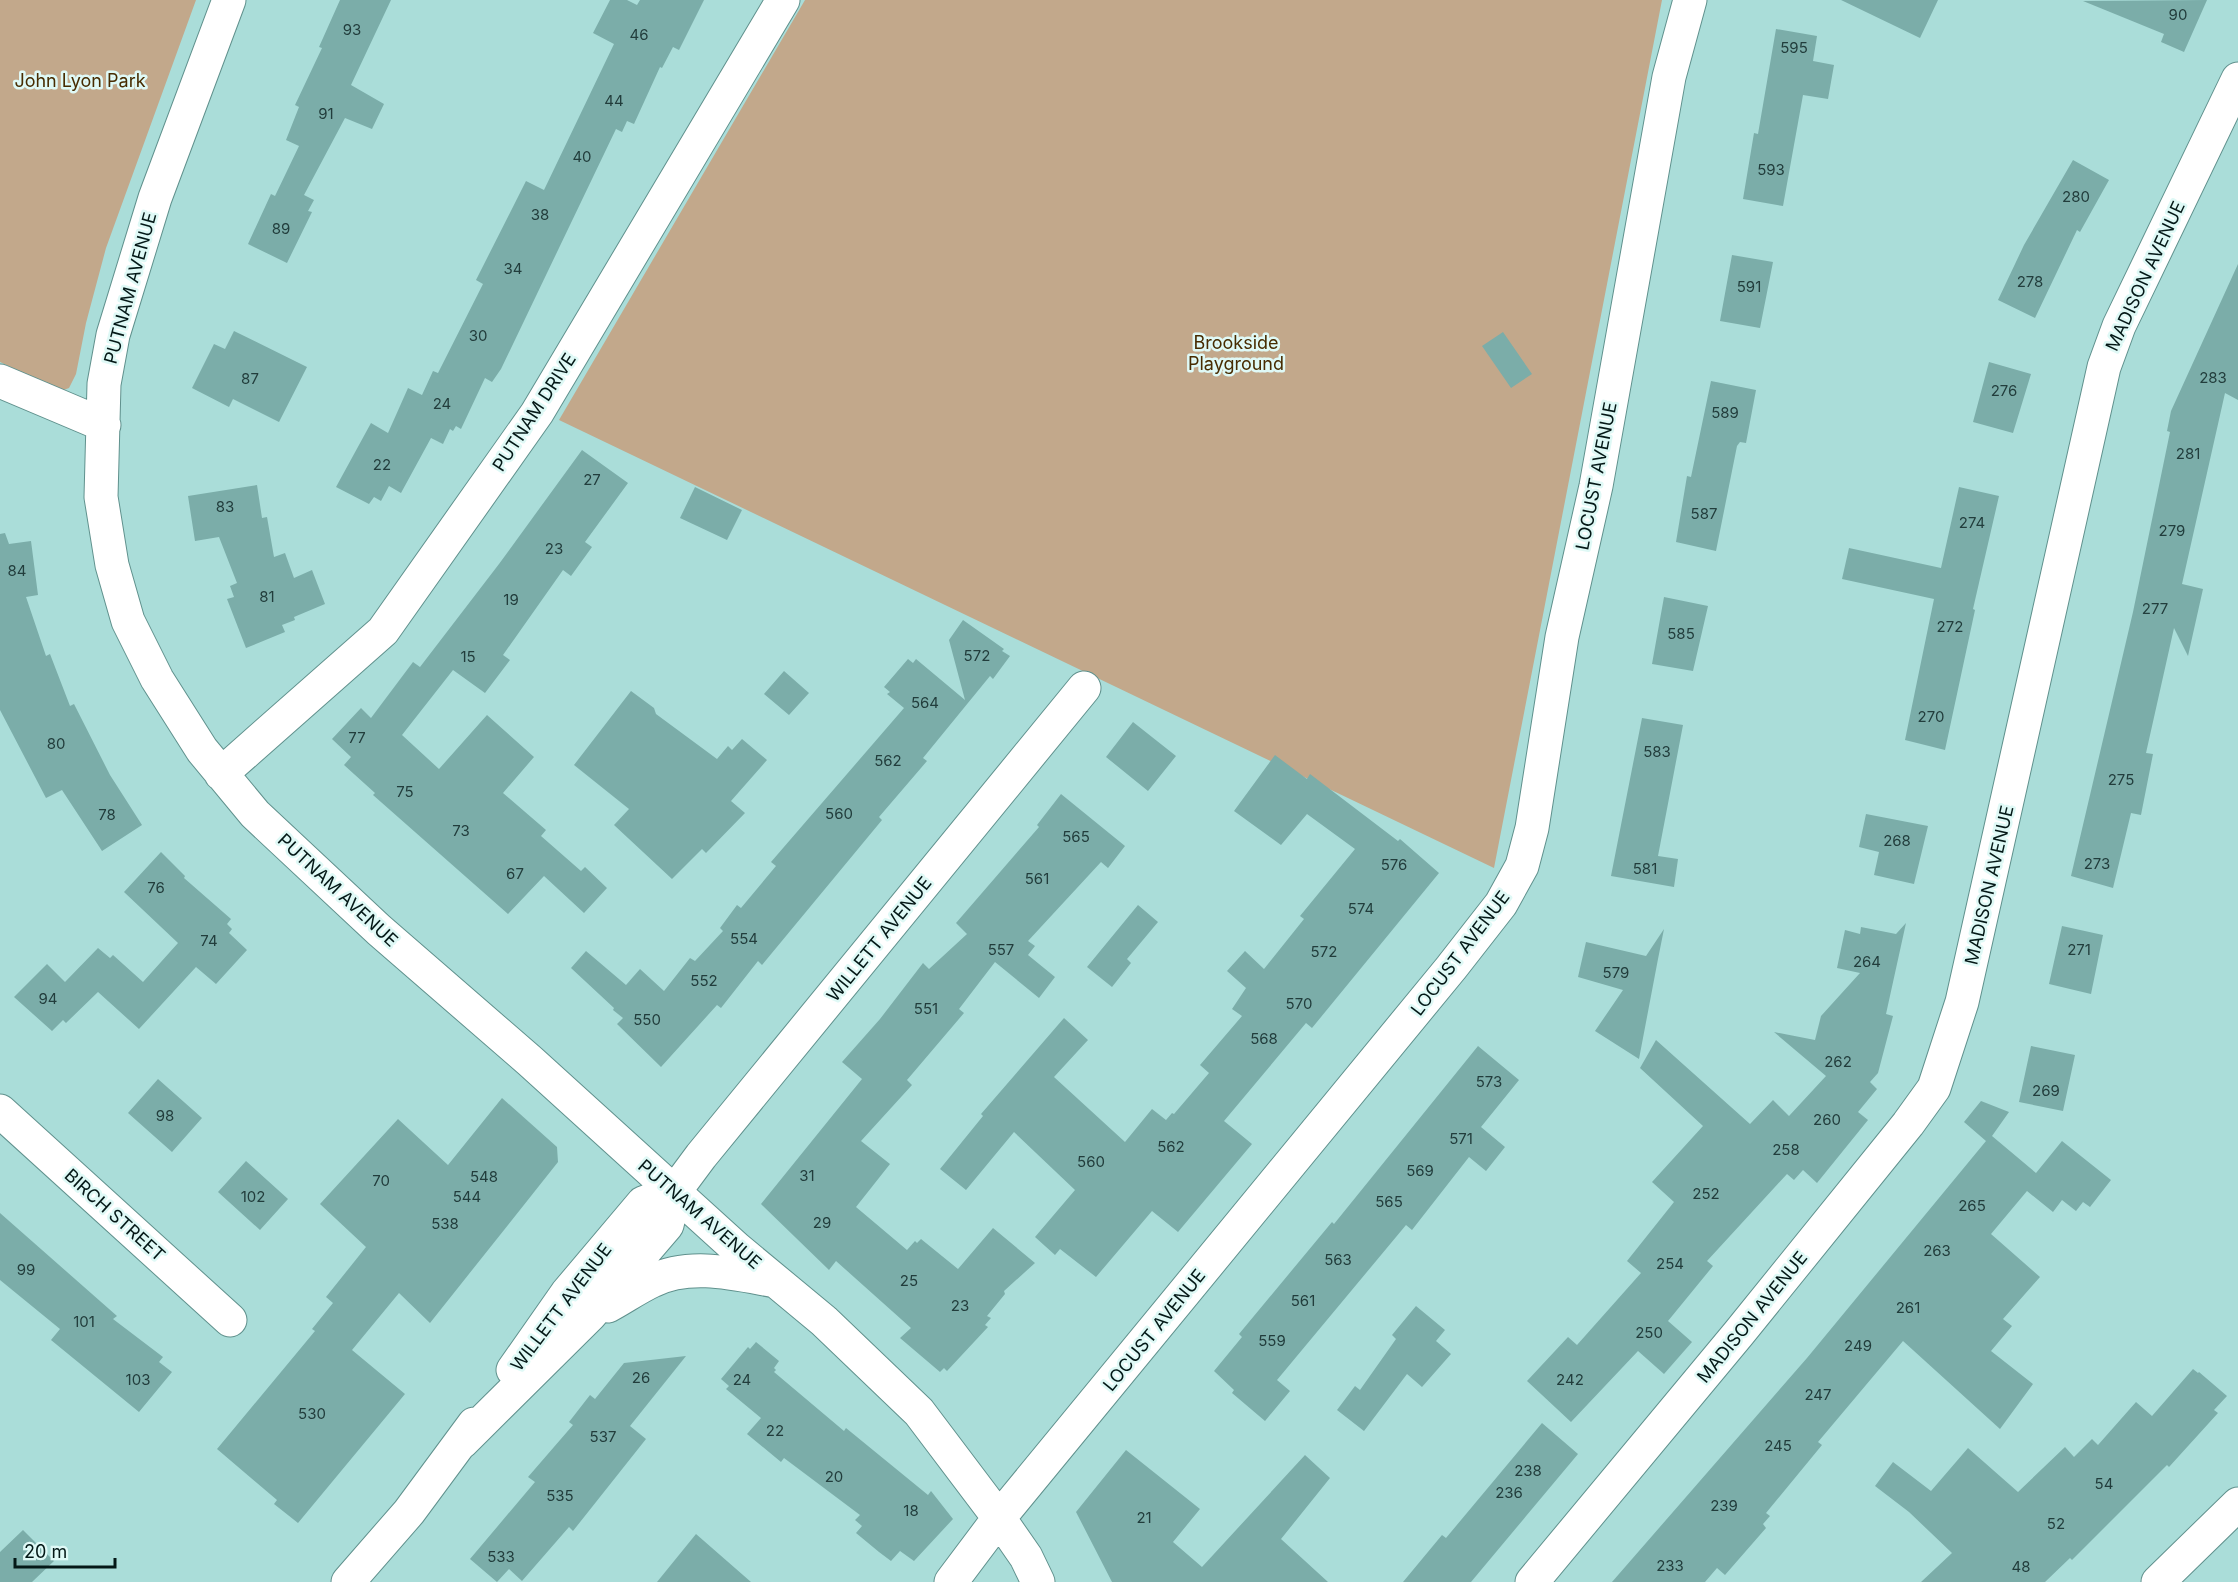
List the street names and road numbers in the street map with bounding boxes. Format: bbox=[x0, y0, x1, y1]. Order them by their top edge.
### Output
street label: MADISON AVENUE bbox=[2101, 198, 2189, 354]
street label: PUTNAM AVENUE bbox=[100, 210, 160, 366]
street label: PUTNAM DRIVE bbox=[488, 349, 580, 475]
street label: LOCUST AVENUE bbox=[1571, 400, 1621, 552]
street label: MADISON AVENUE bbox=[1960, 803, 2018, 967]
street label: PUTNAM AVENUE bbox=[274, 829, 402, 951]
street label: WILLETT AVENUE bbox=[822, 872, 936, 1006]
street label: LOCUST AVENUE bbox=[1406, 887, 1514, 1019]
street label: PUTNAM AVENUE bbox=[634, 1155, 766, 1273]
street label: BIRCH STREET bbox=[60, 1164, 170, 1266]
street label: WILLETT AVENUE bbox=[506, 1239, 616, 1375]
street label: MADISON AVENUE bbox=[1693, 1247, 1811, 1387]
street label: LOCUST AVENUE bbox=[1099, 1265, 1209, 1395]

